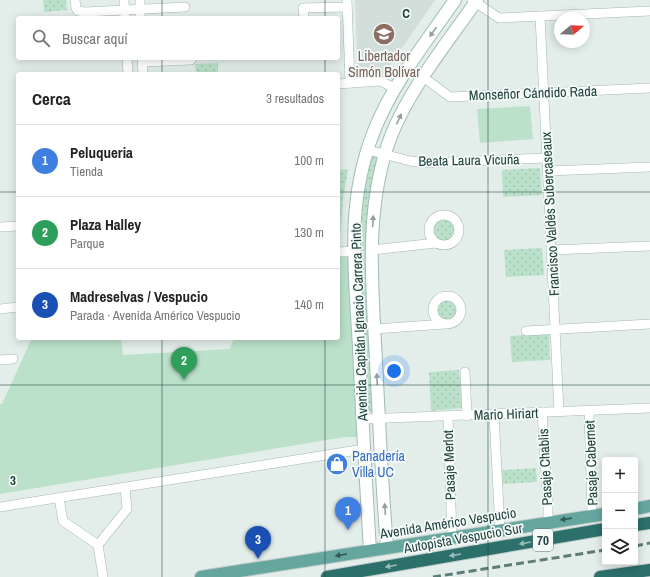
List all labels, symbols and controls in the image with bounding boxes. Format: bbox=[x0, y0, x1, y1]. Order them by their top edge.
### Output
text: C bbox=[402, 5, 410, 22]
north arrow bbox=[554, 12, 590, 48]
search box bbox=[16, 16, 340, 60]
school or university icon: Libertador Simón Bolívar bbox=[371, 21, 397, 47]
icon: search bbox=[30, 27, 52, 49]
one-way arrow bbox=[429, 27, 437, 37]
text: Buscar aquí bbox=[62, 28, 128, 49]
place label: Libertador Simón Bolívar bbox=[348, 47, 420, 81]
street label: Monseñor Cándido Rada bbox=[469, 82, 598, 104]
text: Cerca bbox=[32, 87, 71, 110]
text: 3 resultados bbox=[266, 90, 324, 107]
one-way arrow bbox=[396, 113, 402, 124]
street label: Francisco Valdés Subercaseaux bbox=[537, 131, 563, 297]
text: Peluqueria bbox=[70, 142, 133, 163]
street label: Beata Laura Vicuña bbox=[418, 150, 520, 170]
text: 1 bbox=[42, 152, 48, 169]
text: 100 m bbox=[294, 152, 324, 169]
text: Tienda bbox=[70, 163, 103, 180]
text: Plaza Halley bbox=[70, 214, 141, 235]
one-way arrow bbox=[369, 215, 376, 227]
street label: Avenida Capitán Ignacio Carrera Pinto bbox=[347, 223, 371, 422]
text: 2 bbox=[42, 224, 48, 241]
text: 130 m bbox=[294, 224, 324, 241]
text: Parque bbox=[70, 235, 104, 252]
text: Madreselvas / Vespucio bbox=[70, 286, 208, 307]
text: 3 bbox=[42, 296, 48, 313]
text: 140 m bbox=[294, 296, 324, 313]
text: Parada · Avenida Américo Vespucio bbox=[70, 307, 241, 324]
pin: 2 bbox=[171, 347, 197, 380]
your location bbox=[384, 361, 404, 381]
one-way arrow bbox=[374, 372, 380, 385]
street label: Mario Hiriart bbox=[473, 404, 539, 424]
street label: Pasaje Cabernet bbox=[581, 420, 601, 506]
street label: Pasaje Chablis bbox=[534, 428, 556, 506]
street label: Pasaje Merlot bbox=[439, 430, 459, 500]
place label: Panadería Villa UC bbox=[352, 447, 406, 481]
shop icon: Panadería Villa UC bbox=[324, 451, 350, 477]
map controls bbox=[602, 457, 638, 565]
button: + bbox=[602, 457, 638, 493]
text: 3 bbox=[10, 472, 16, 489]
button: − bbox=[602, 493, 638, 529]
pin: 1 bbox=[335, 497, 361, 530]
street label: Avenida Américo Vespucio bbox=[378, 503, 517, 543]
one-way arrow bbox=[381, 503, 388, 515]
one-way arrow bbox=[560, 516, 572, 522]
street label: Autopista Vespucio Sur bbox=[401, 519, 524, 557]
pin: 3 bbox=[245, 526, 271, 559]
road number: 70 bbox=[533, 529, 553, 551]
button: layers bbox=[602, 529, 638, 565]
one-way arrow bbox=[519, 540, 531, 546]
one-way arrow bbox=[335, 552, 347, 558]
one-way arrow bbox=[449, 552, 461, 558]
one-way arrow bbox=[385, 563, 397, 569]

